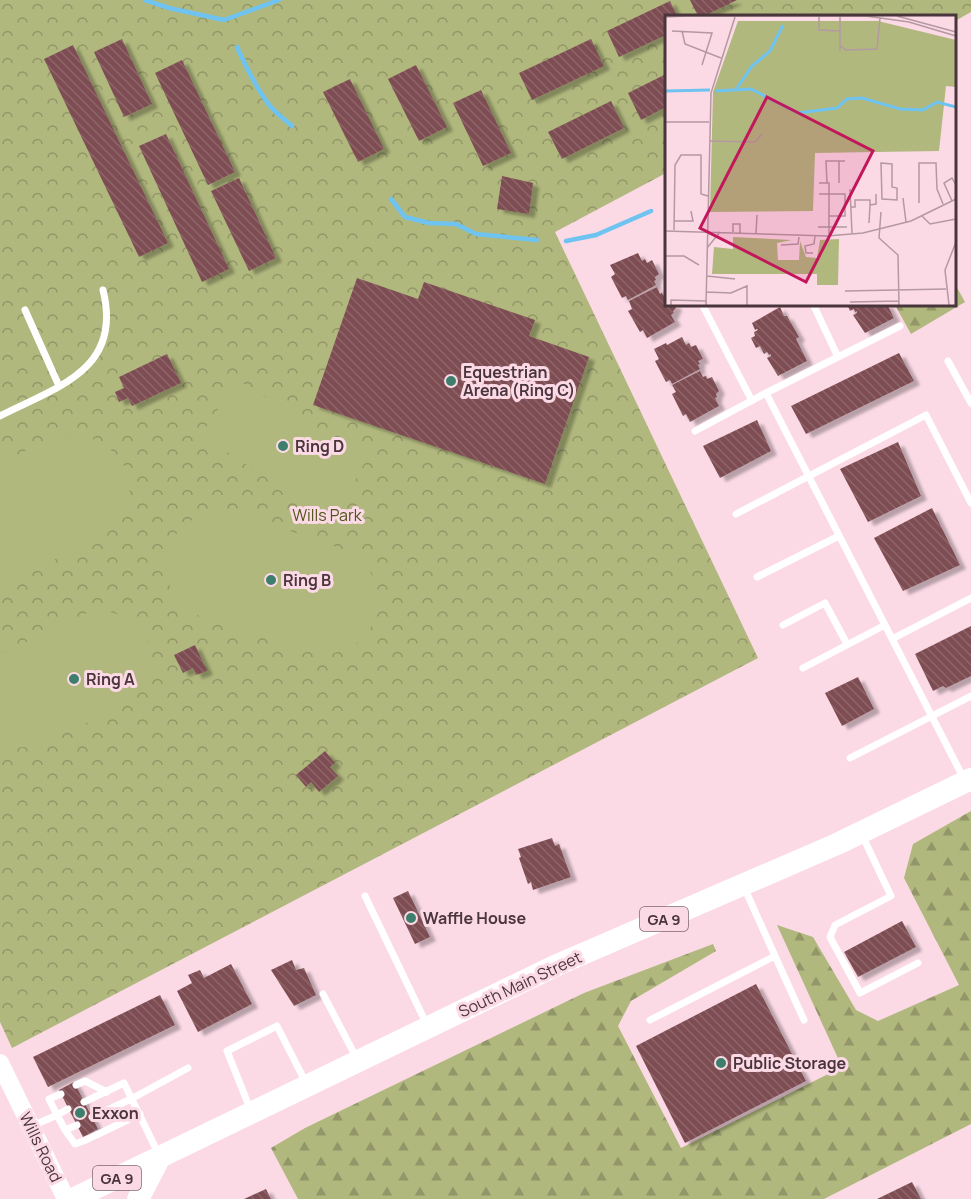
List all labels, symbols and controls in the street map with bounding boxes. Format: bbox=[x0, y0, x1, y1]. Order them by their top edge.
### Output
inset map bbox=[665, 15, 956, 306]
place label: Equestrian Arena (Ring C) bbox=[463, 361, 575, 401]
marker: Equestrian Arena (Ring C) bbox=[444, 374, 458, 388]
place label: Ring D bbox=[295, 435, 344, 457]
marker: Ring D bbox=[276, 439, 290, 453]
park label: Wills Park bbox=[292, 504, 363, 526]
place label: Ring B bbox=[283, 569, 331, 591]
marker: Ring B bbox=[264, 573, 278, 587]
place label: Ring A bbox=[86, 668, 135, 690]
marker: Ring A bbox=[67, 672, 81, 686]
place label: Waffle House bbox=[423, 907, 526, 929]
road number: GA 9 bbox=[640, 907, 688, 931]
marker: Waffle House bbox=[404, 911, 418, 925]
street label: South Main Street bbox=[455, 946, 585, 1022]
place label: Public Storage bbox=[733, 1052, 847, 1074]
marker: Public Storage bbox=[714, 1056, 728, 1070]
place label: Exxon bbox=[92, 1102, 139, 1124]
marker: Exxon bbox=[73, 1106, 87, 1120]
street label: Wills Road bbox=[15, 1108, 67, 1186]
road number: GA 9 bbox=[93, 1166, 141, 1190]

